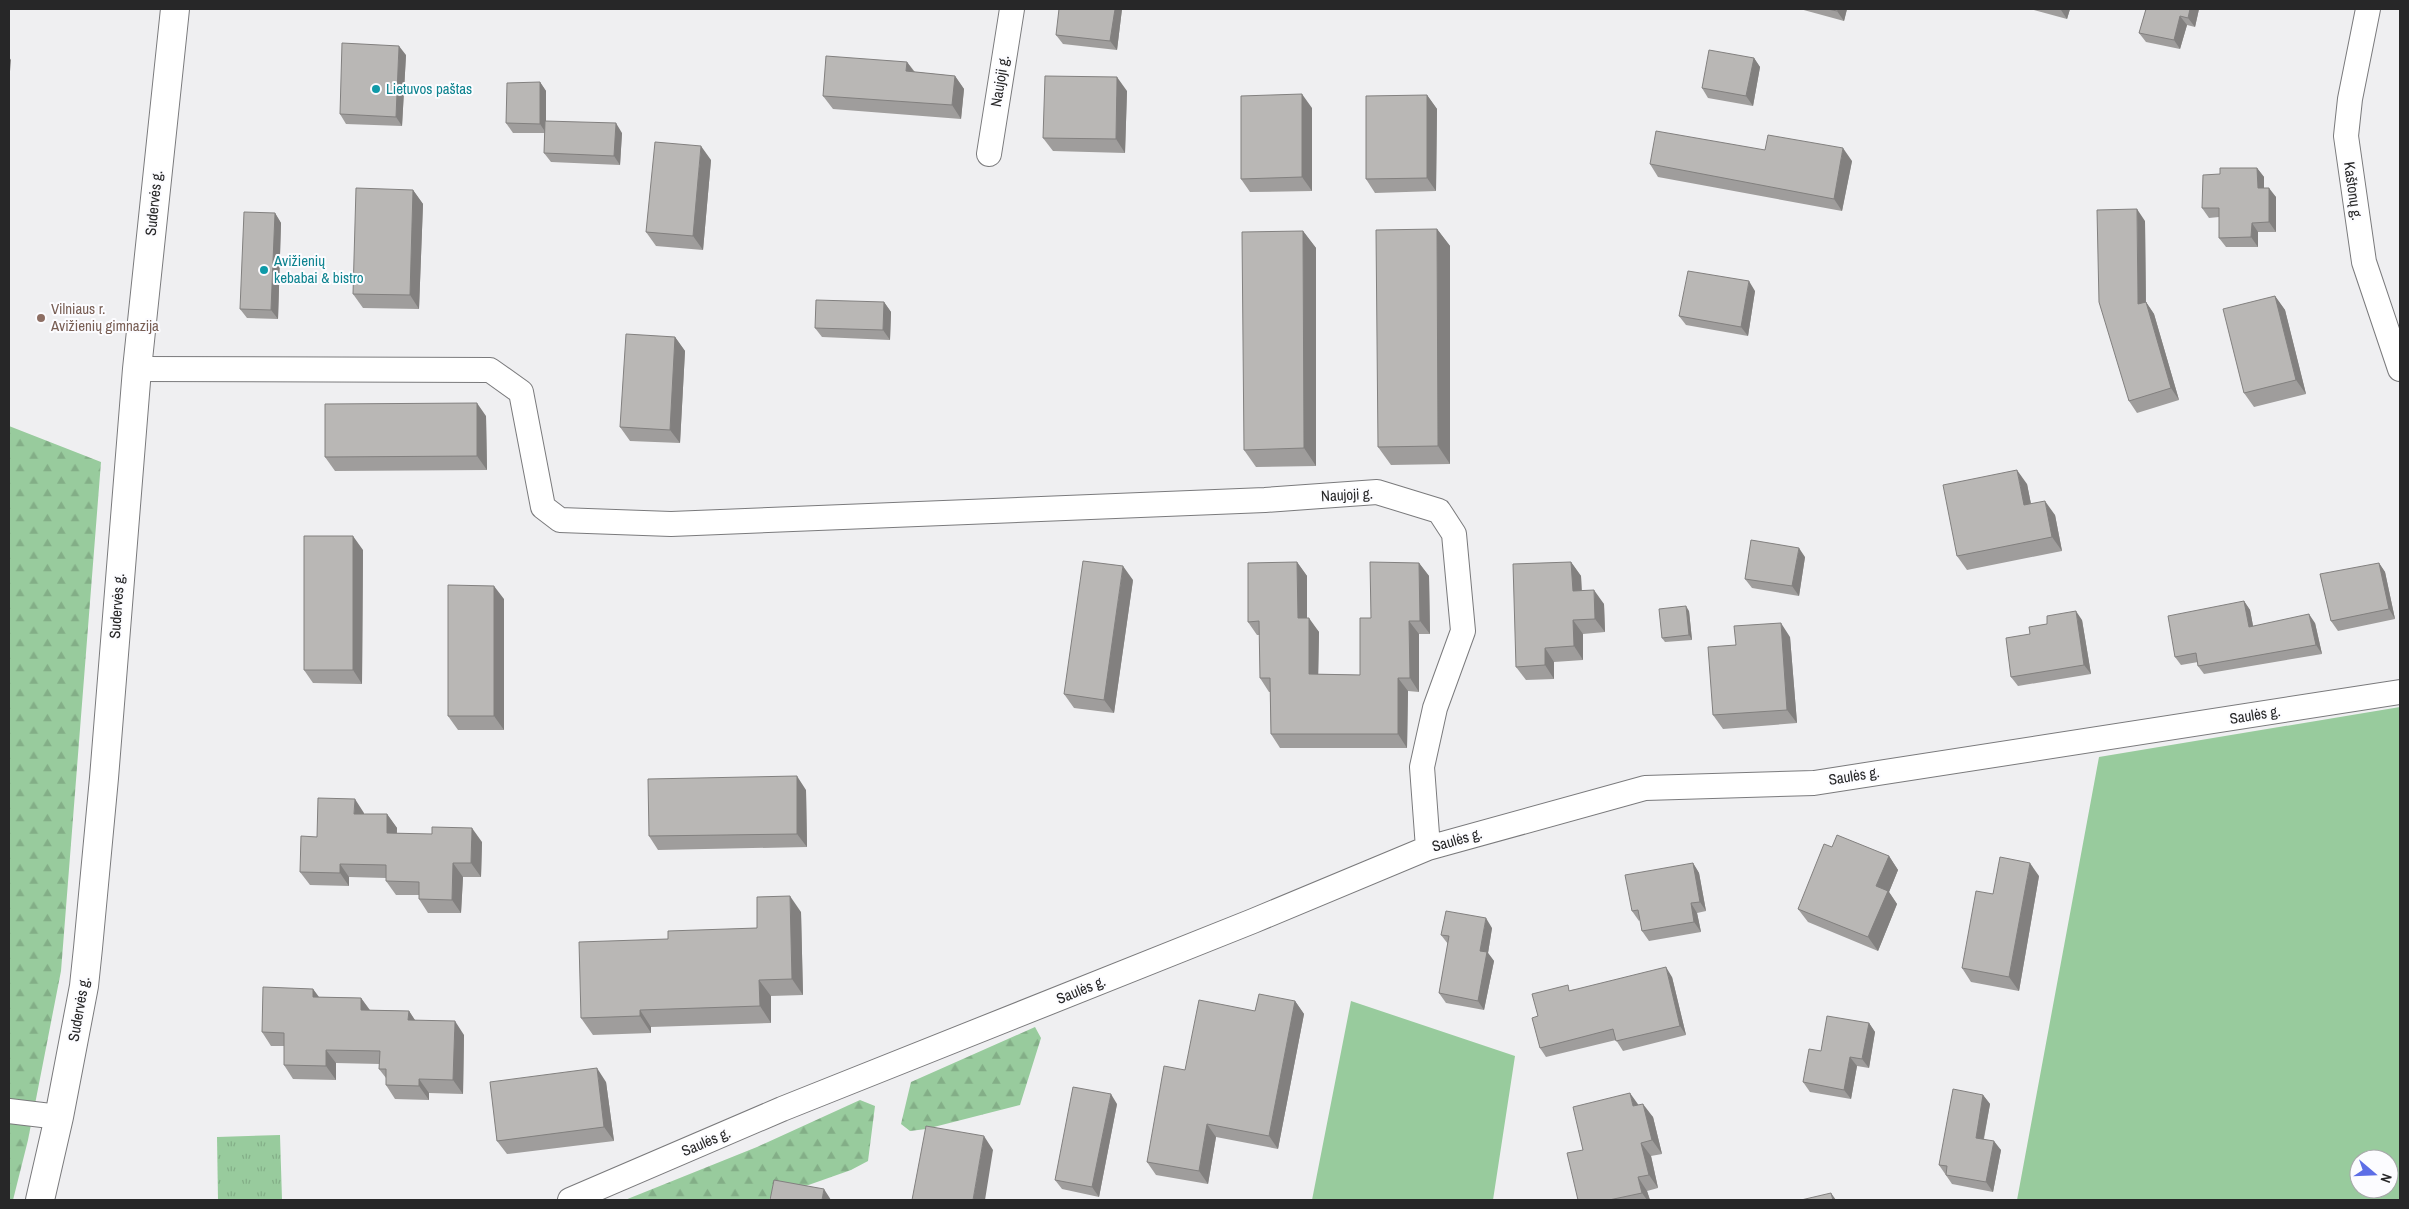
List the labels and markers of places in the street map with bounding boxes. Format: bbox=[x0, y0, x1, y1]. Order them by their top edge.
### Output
place label: Lietuvos paštas bbox=[386, 78, 472, 99]
marker: Lietuvos paštas bbox=[370, 83, 382, 95]
place label: Avižienių kebabai & bistro bbox=[273, 250, 364, 288]
marker: Avižienių kebabai & bistro bbox=[258, 264, 270, 276]
place label: Vilniaus r. Avižienių gimnazija bbox=[50, 298, 159, 336]
marker: Vilniaus r. Avižienių gimnazija bbox=[35, 312, 47, 324]

